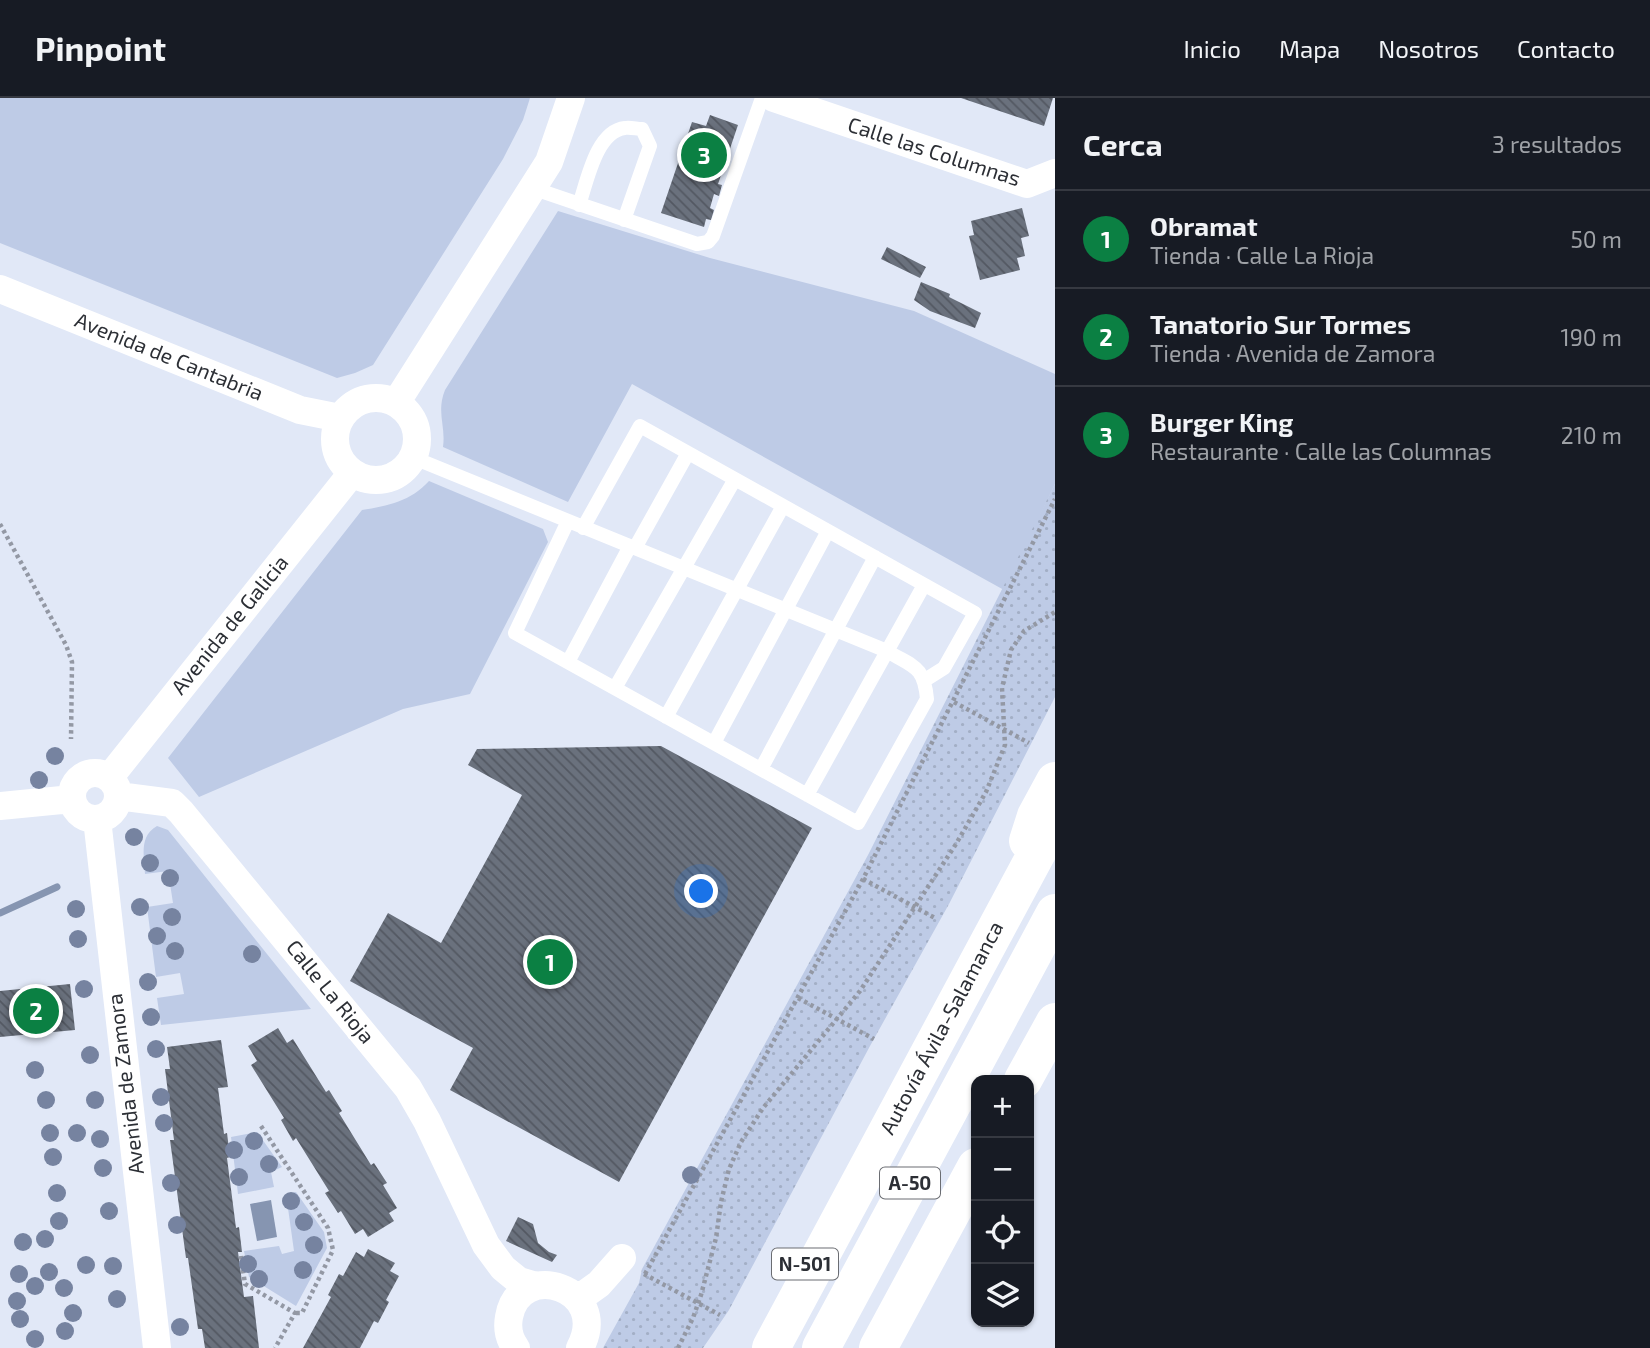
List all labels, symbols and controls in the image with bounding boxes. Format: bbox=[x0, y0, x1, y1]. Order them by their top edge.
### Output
text: Pinpoint bbox=[35, 28, 166, 68]
text: Inicio bbox=[1183, 34, 1241, 63]
text: Mapa bbox=[1279, 34, 1340, 63]
text: Nosotros bbox=[1378, 34, 1479, 63]
text: Contacto bbox=[1517, 34, 1615, 63]
street label: Calle las Columnas bbox=[845, 111, 1024, 190]
text: Cerca bbox=[1083, 126, 1163, 162]
pin: 3 bbox=[681, 129, 727, 181]
text: 3 resultados bbox=[1492, 130, 1622, 158]
text: Obramat bbox=[1150, 210, 1258, 241]
text: 1 bbox=[1101, 225, 1111, 253]
text: 50 m bbox=[1571, 225, 1622, 253]
text: Tienda · Calle La Rioja bbox=[1150, 241, 1374, 269]
street label: Avenida de Cantabria bbox=[72, 306, 267, 405]
text: Tanatorio Sur Tormes bbox=[1150, 308, 1411, 339]
text: 2 bbox=[1099, 323, 1113, 351]
text: 190 m bbox=[1561, 323, 1622, 351]
text: Tienda · Avenida de Zamora bbox=[1150, 339, 1435, 367]
text: Burger King bbox=[1150, 406, 1293, 437]
text: 3 bbox=[1099, 421, 1113, 449]
text: 210 m bbox=[1561, 421, 1622, 449]
text: Restaurante · Calle las Columnas bbox=[1150, 437, 1492, 465]
street label: Avenida de Galicia bbox=[165, 549, 293, 699]
your location bbox=[684, 874, 718, 908]
street label: Autovía Ávila-Salamanca bbox=[874, 916, 1008, 1138]
street label: Calle La Rioja bbox=[281, 934, 380, 1048]
pin: 1 bbox=[527, 936, 573, 988]
pin: 2 bbox=[13, 985, 59, 1037]
street label: Avenida de Zamora bbox=[101, 992, 148, 1176]
map controls bbox=[971, 1075, 1034, 1327]
button: + bbox=[971, 1075, 1034, 1138]
button: − bbox=[971, 1138, 1034, 1201]
road number: A-50 bbox=[880, 1168, 940, 1198]
button: locate bbox=[971, 1201, 1034, 1264]
road number: N-501 bbox=[772, 1248, 838, 1280]
button: layers bbox=[971, 1264, 1034, 1327]

